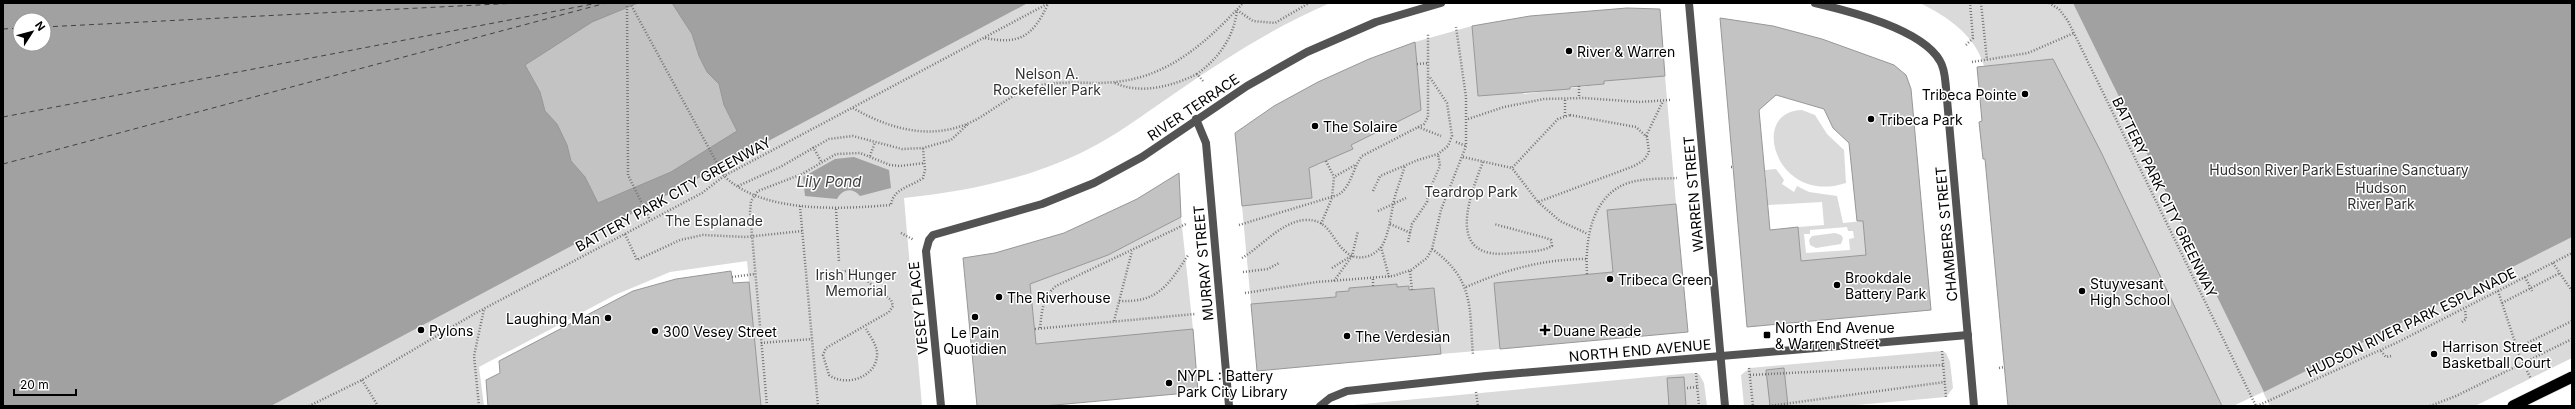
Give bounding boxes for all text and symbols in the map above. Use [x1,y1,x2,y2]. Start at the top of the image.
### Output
north arrow [12,12,52,52]
text: N [32,19,48,34]
place label: River & Warren [1577,43,1675,60]
marker: River & Warren [1564,46,1574,56]
park label: Nelson A. Rockefeller Park [993,65,1101,98]
street label: RIVER TERRACE [1144,70,1242,144]
place label: Tribeca Pointe [1922,86,2017,103]
marker: Tribeca Pointe [2020,89,2030,99]
street label: BATTERY PARK CITY GREENWAY [2109,94,2221,300]
place label: Tribeca Park [1879,111,1963,128]
marker: Tribeca Park [1866,114,1876,124]
place label: The Solaire [1323,118,1398,135]
marker: The Solaire [1310,121,1320,131]
street label: BATTERY PARK CITY GREENWAY [572,133,774,255]
street label: WARREN STREET [1679,135,1707,253]
park label: Hudson River Park Estuarine Sanctuary [2209,161,2469,178]
street label: CHAMBERS STREET [1932,166,1960,302]
water label: Lily Pond [796,172,862,191]
park label: Hudson River Park [2347,179,2415,212]
park label: Teardrop Park [1424,183,1518,200]
street label: MURRAY STREET [1189,204,1217,322]
park label: The Esplanade [665,212,763,229]
street label: VESEY PLACE [905,261,931,355]
street label: HUDSON RIVER PARK ESPLANADE [2303,264,2519,380]
park label: Irish Hunger Memorial [815,266,897,299]
place label: Brookdale Battery Park [1845,269,1926,302]
place label: Tribeca Green [1618,271,1712,288]
marker: Tribeca Green [1605,274,1615,284]
place label: Stuyvesant High School [2090,275,2170,308]
marker: Brookdale Battery Park [1832,280,1842,290]
marker: Stuyvesant High School [2077,286,2087,296]
place label: The Riverhouse [1007,289,1111,306]
marker: The Riverhouse [994,292,1004,302]
place label: Laughing Man [506,310,600,327]
marker: Le Pain Quotidien [970,312,980,322]
marker: Laughing Man [603,313,613,323]
place label: North End Avenue & Warren Street [1775,319,1895,352]
place label: Pylons [429,322,473,339]
place label: Duane Reade [1553,322,1641,339]
place label: 300 Vesey Street [663,323,777,340]
place label: Le Pain Quotidien [943,324,1007,357]
marker: Pylons [416,325,426,335]
marker: Duane Reade [1540,325,1550,335]
marker: 300 Vesey Street [650,326,660,336]
place label: The Verdesian [1355,328,1450,345]
marker: North End Avenue & Warren Street [1762,330,1772,340]
marker: The Verdesian [1342,331,1352,341]
street label: NORTH END AVENUE [1568,335,1712,365]
place label: Harrison Street Basketball Court [2442,338,2551,371]
marker: Harrison Street Basketball Court [2429,349,2439,359]
place label: NYPL : Battery Park City Library [1177,367,1288,400]
scale bar [14,371,76,397]
text: 20 m [20,377,49,392]
marker: NYPL : Battery Park City Library [1164,378,1174,388]

